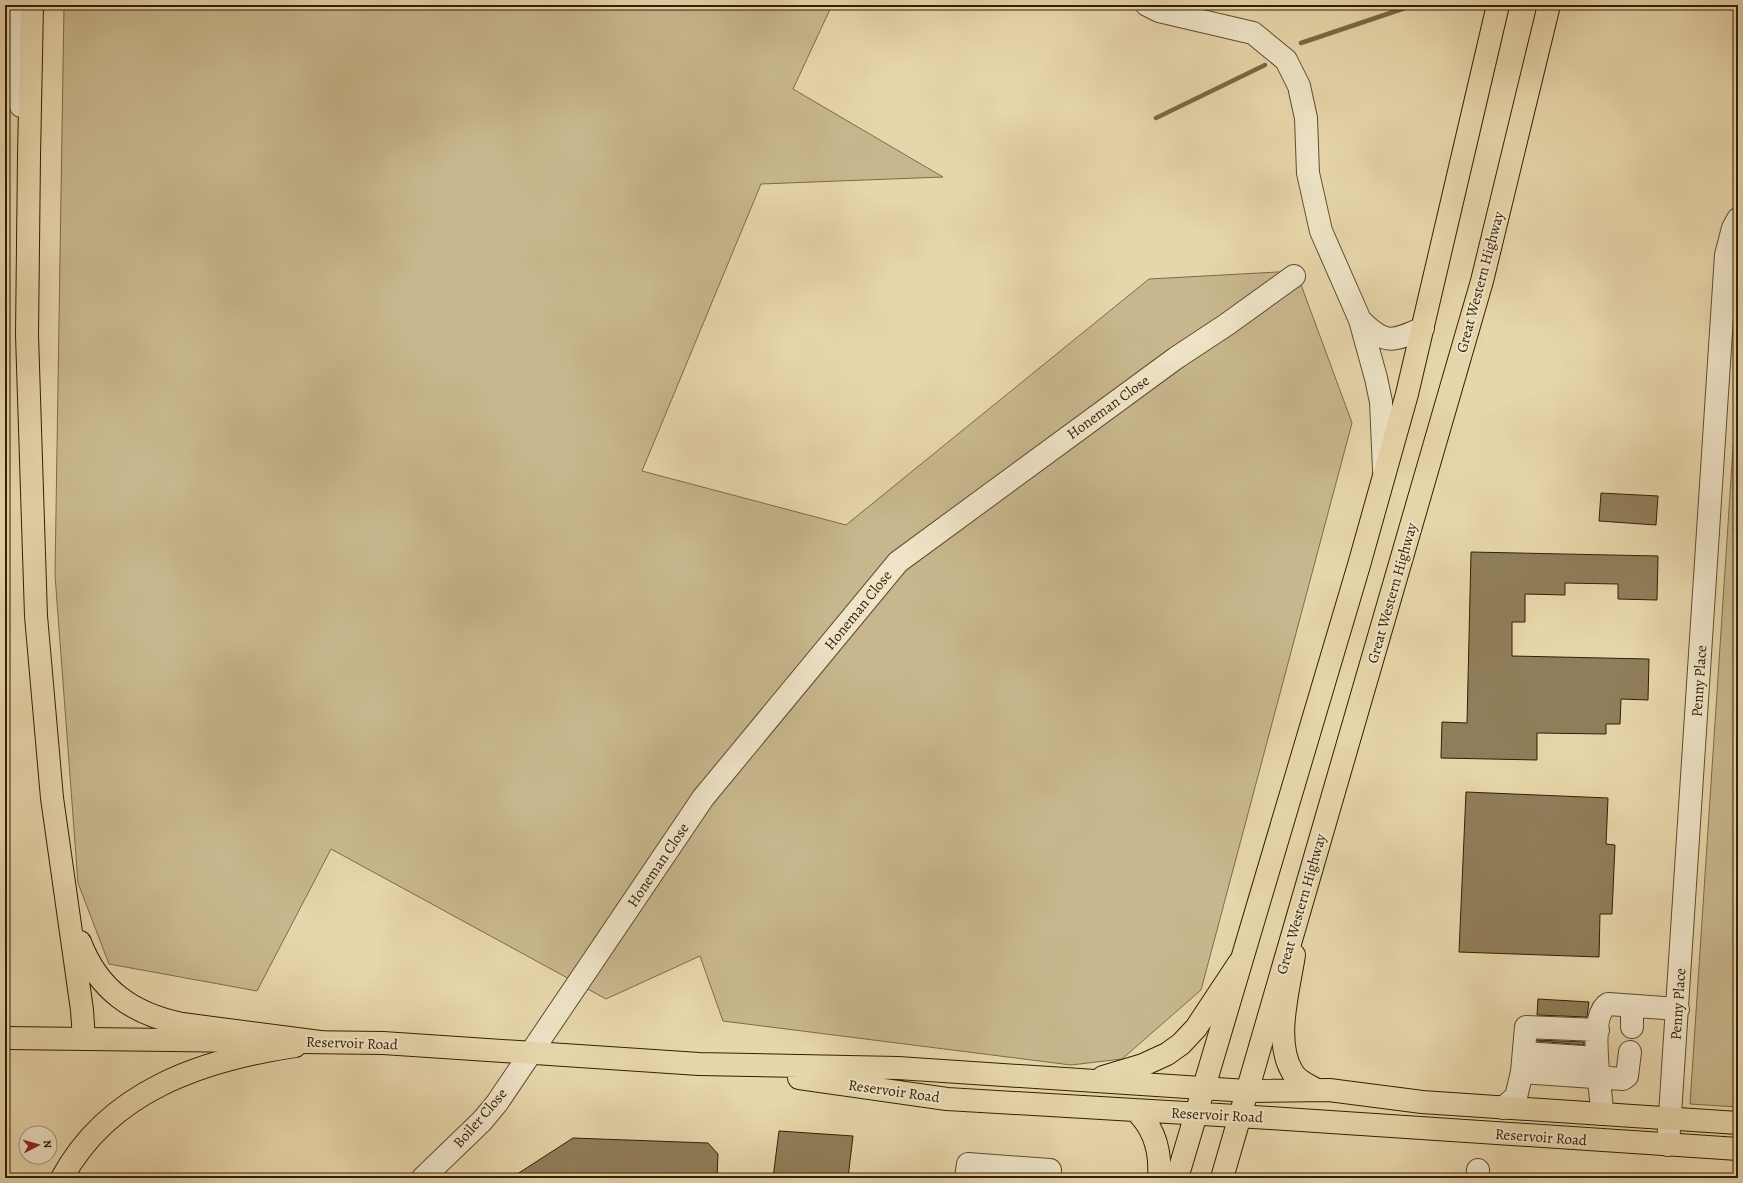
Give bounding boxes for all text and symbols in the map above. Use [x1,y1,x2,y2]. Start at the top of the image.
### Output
street label: Great Western Highway [1452,209,1509,355]
street label: Honeman Close [1063,370,1153,444]
street label: Great Western Highway [1362,520,1422,666]
street label: Honeman Close [820,566,897,654]
street label: Penny Place [1687,644,1712,718]
street label: Honeman Close [622,819,694,911]
street label: Great Western Highway [1271,831,1331,977]
street label: Penny Place [1666,967,1691,1041]
street label: Reservoir Road [306,1031,399,1055]
street label: Reservoir Road [847,1075,942,1107]
street label: Boiler Close [449,1084,512,1152]
street label: Reservoir Road [1170,1103,1265,1127]
street label: Reservoir Road [1494,1124,1589,1150]
north arrow [18,1125,58,1165]
text: N [40,1139,55,1149]

